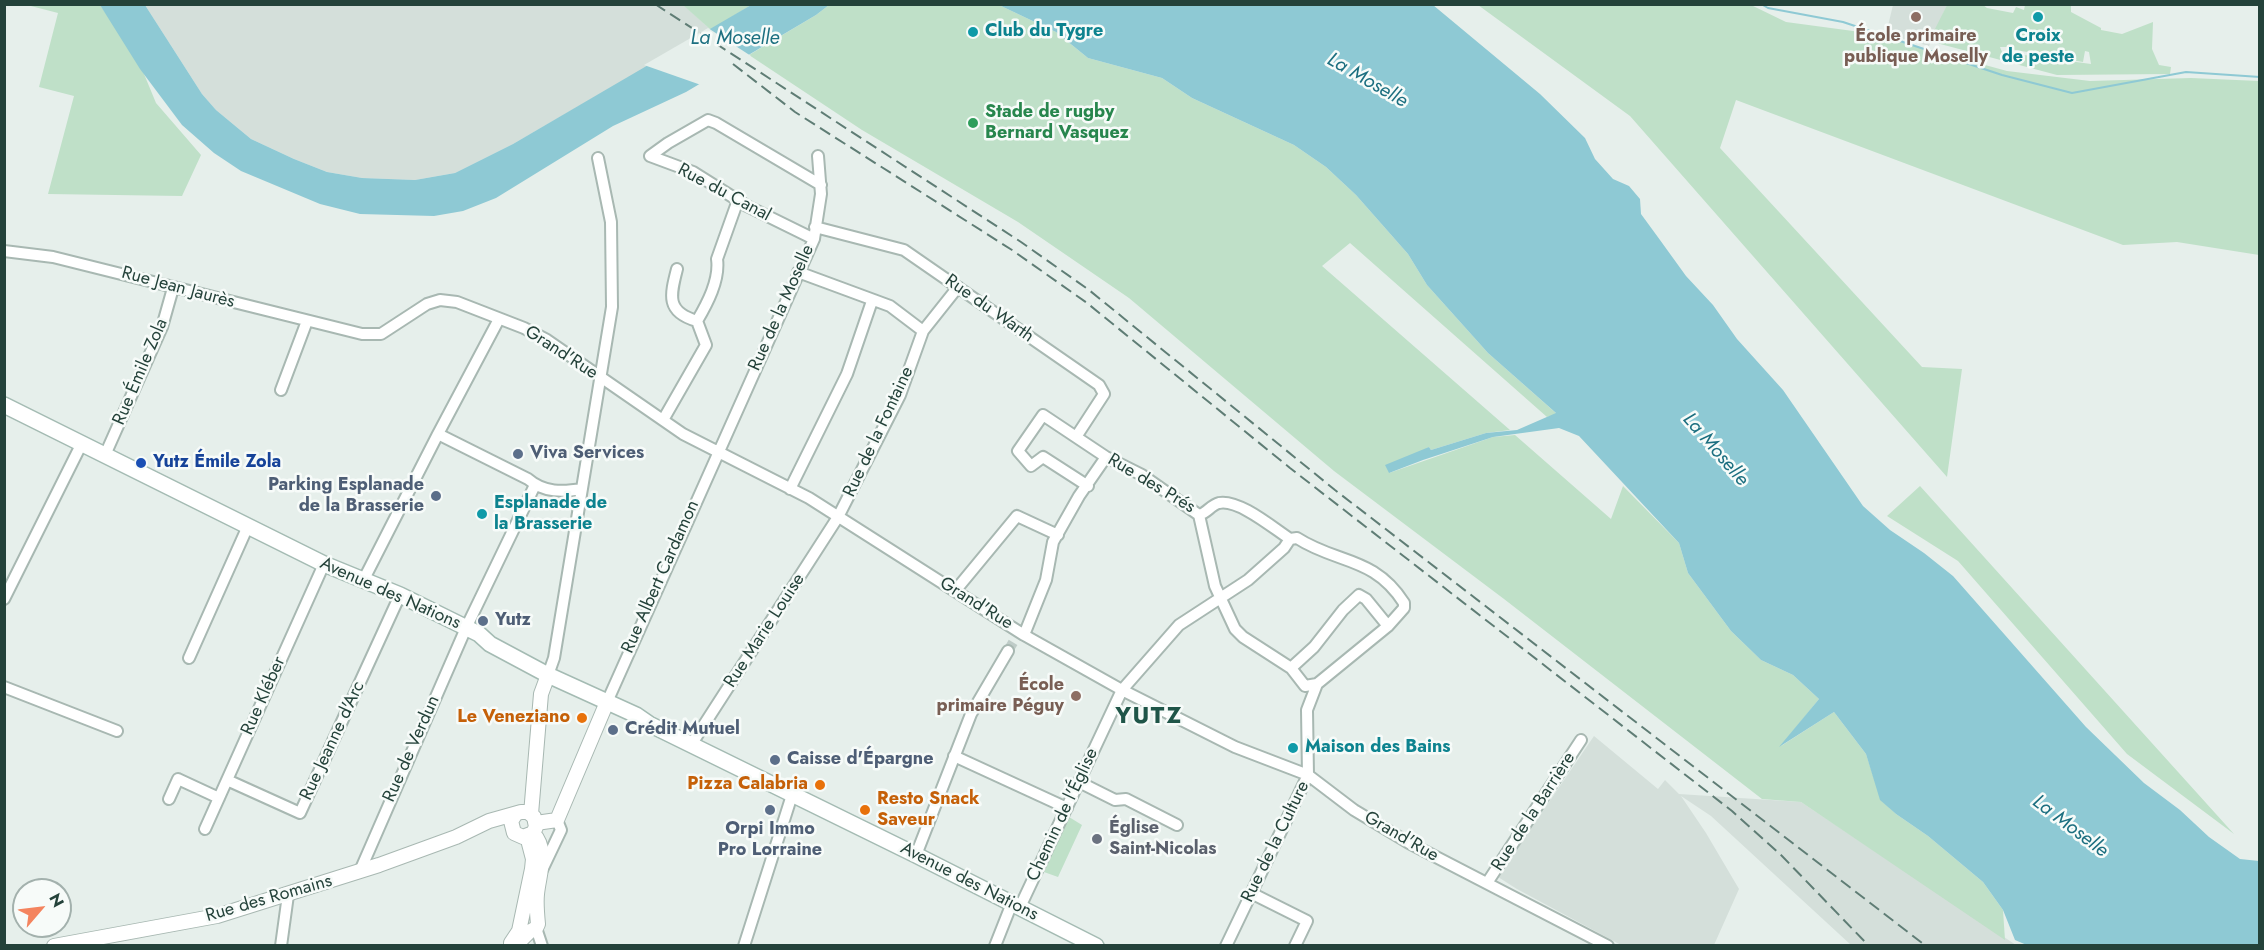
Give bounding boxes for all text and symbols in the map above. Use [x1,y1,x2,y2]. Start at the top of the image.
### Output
marker: École primaire publique Moselly [1909,10,1923,24]
marker: Croix de peste [2031,10,2045,24]
place label: Club du Tygre [985,21,1103,43]
marker: Club du Tygre [966,25,980,39]
place label: École primaire publique Moselly [1844,26,1988,68]
place label: Croix de peste [2002,26,2074,68]
water label: La Moselle [691,27,779,51]
water label: La Moselle [1323,48,1411,114]
place label: Stade de rugby Bernard Vasquez [985,102,1129,144]
marker: Stade de rugby Bernard Vasquez [966,116,980,130]
street label: Rue du Canal [674,159,774,227]
street label: Rue de la Moselle [745,242,819,374]
street label: Rue Jean Jaurès [119,263,237,313]
street label: Rue du Warth [940,270,1038,348]
street label: Rue Émile Zola [109,316,173,428]
street label: Grand'Rue [521,321,601,385]
street label: Rue de la Fontaine [839,363,919,501]
water label: La Moselle [1677,409,1753,491]
place label: Viva Services [530,443,644,465]
marker: Viva Services [511,447,525,461]
street label: Rue des Prés [1103,449,1199,519]
place label: Yutz Émile Zola [153,452,281,474]
marker: Yutz Émile Zola [134,456,148,470]
place label: Parking Esplanade de la Brasserie [268,475,424,518]
marker: Parking Esplanade de la Brasserie [429,489,443,503]
place label: Esplanade de la Brasserie [494,493,607,536]
street label: Rue Albert Cardamon [618,497,704,657]
marker: Esplanade de la Brasserie [475,507,489,521]
street label: Avenue des Nations [316,553,464,635]
street label: Rue Marie Louise [720,570,810,692]
street label: Grand'Rue [935,573,1017,635]
place label: Yutz [495,610,531,632]
marker: Yutz [476,614,490,628]
street label: Rue Kléber [237,653,291,739]
place label: École primaire Péguy [937,675,1064,718]
street label: Rue Jeanne d'Arc [296,678,370,804]
marker: École primaire Péguy [1069,689,1083,703]
street label: Rue de Verdun [379,692,445,806]
district label: YUTZ [1115,703,1183,731]
place label: Le Veneziano [457,707,570,729]
marker: Le Veneziano [575,711,589,725]
place label: Crédit Mutuel [625,719,740,741]
marker: Crédit Mutuel [606,723,620,737]
place label: Maison des Bains [1305,737,1450,759]
marker: Maison des Bains [1286,741,1300,755]
street label: Chemin de l'Église [1023,745,1103,885]
street label: Rue de la Barrière [1487,748,1581,876]
place label: Caisse d'Épargne [787,749,933,771]
marker: Caisse d'Épargne [768,753,782,767]
place label: Pizza Calabria [687,774,808,796]
marker: Pizza Calabria [813,778,827,792]
street label: Rue de la Culture [1237,778,1315,906]
place label: Resto Snack Saveur [877,789,979,832]
water label: La Moselle [2027,791,2113,863]
marker: Orpi Immo Pro Lorraine [763,803,777,817]
marker: Resto Snack Saveur [858,803,872,817]
street label: Grand'Rue [1360,807,1442,867]
place label: Église Saint-Nicolas [1109,818,1217,860]
place label: Orpi Immo Pro Lorraine [718,819,822,862]
marker: Église Saint-Nicolas [1090,832,1104,846]
street label: Avenue des Nations [896,838,1042,926]
street label: Rue des Romains [203,871,335,927]
north arrow [12,878,72,938]
text: N [43,889,70,911]

